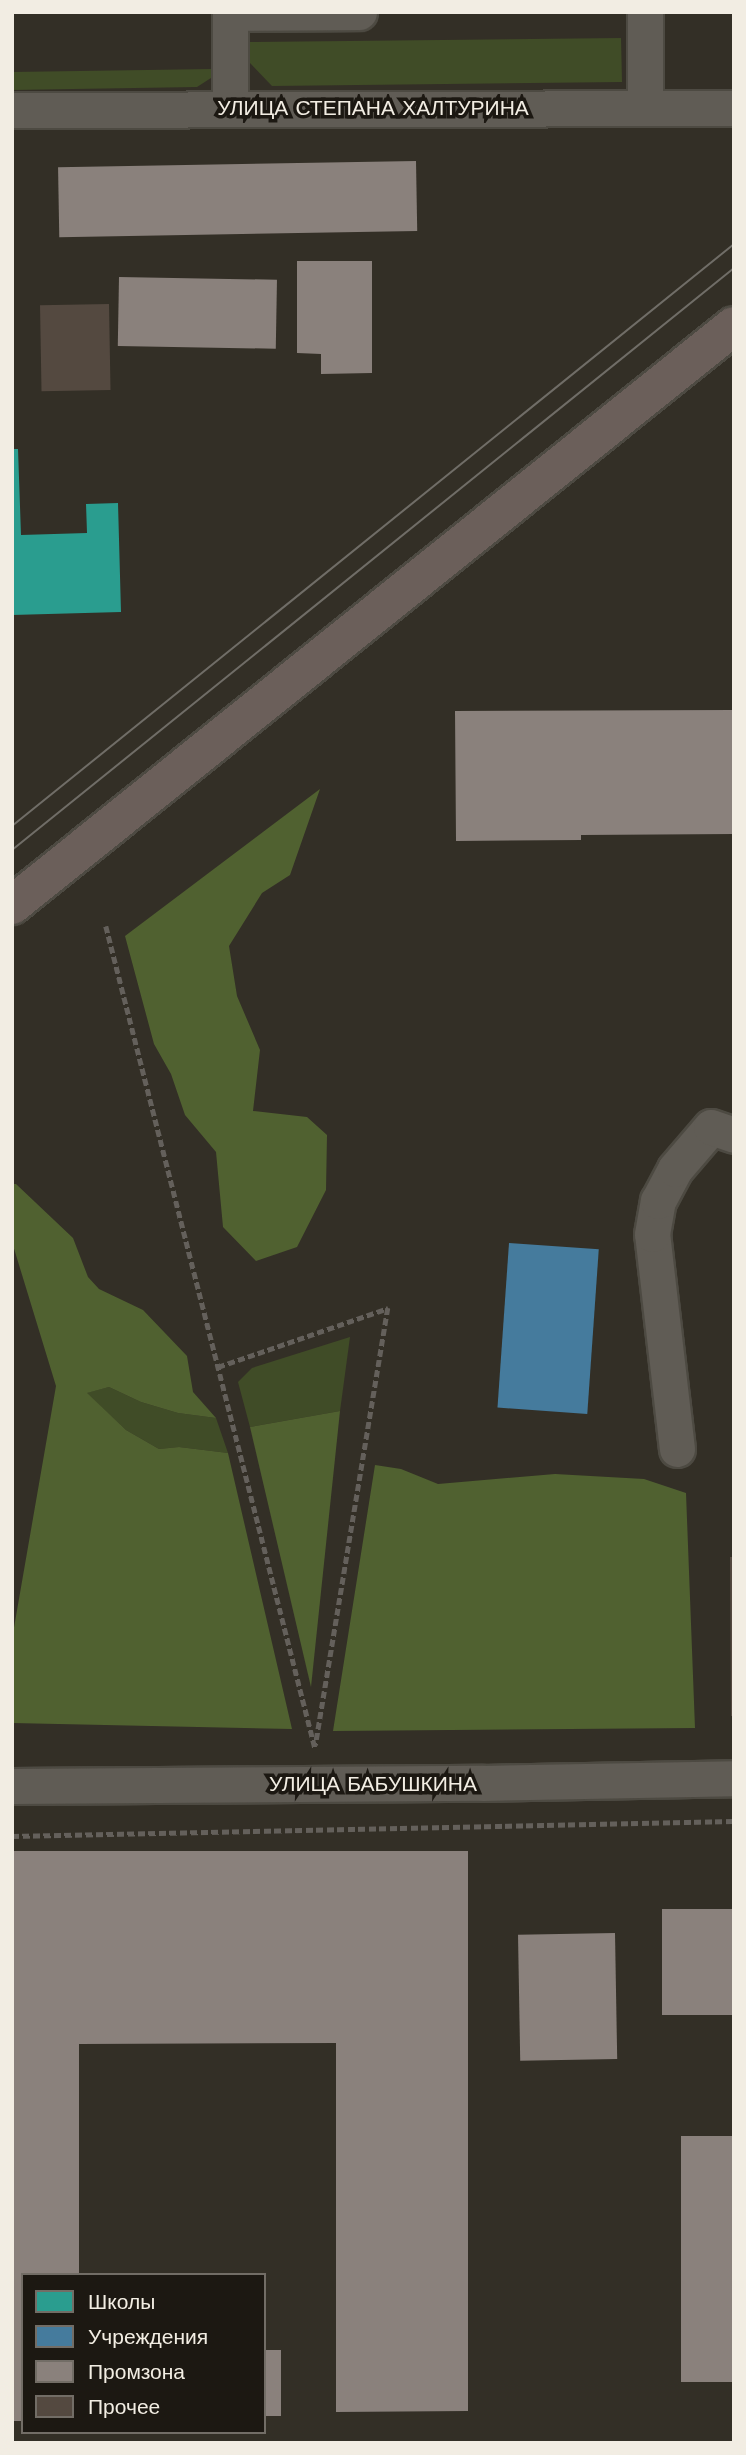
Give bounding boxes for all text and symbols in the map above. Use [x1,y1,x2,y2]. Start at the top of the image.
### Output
street label: УЛИЦА СТЕПАНА ХАЛТУРИНА [217,95,529,121]
street label: УЛИЦА БАБУШКИНА [269,1771,477,1797]
legend [21,2273,266,2434]
text: Школы [88,2289,155,2314]
text: Учреждения [88,2324,208,2349]
text: Промзона [88,2359,185,2384]
text: Прочее [88,2394,160,2419]

